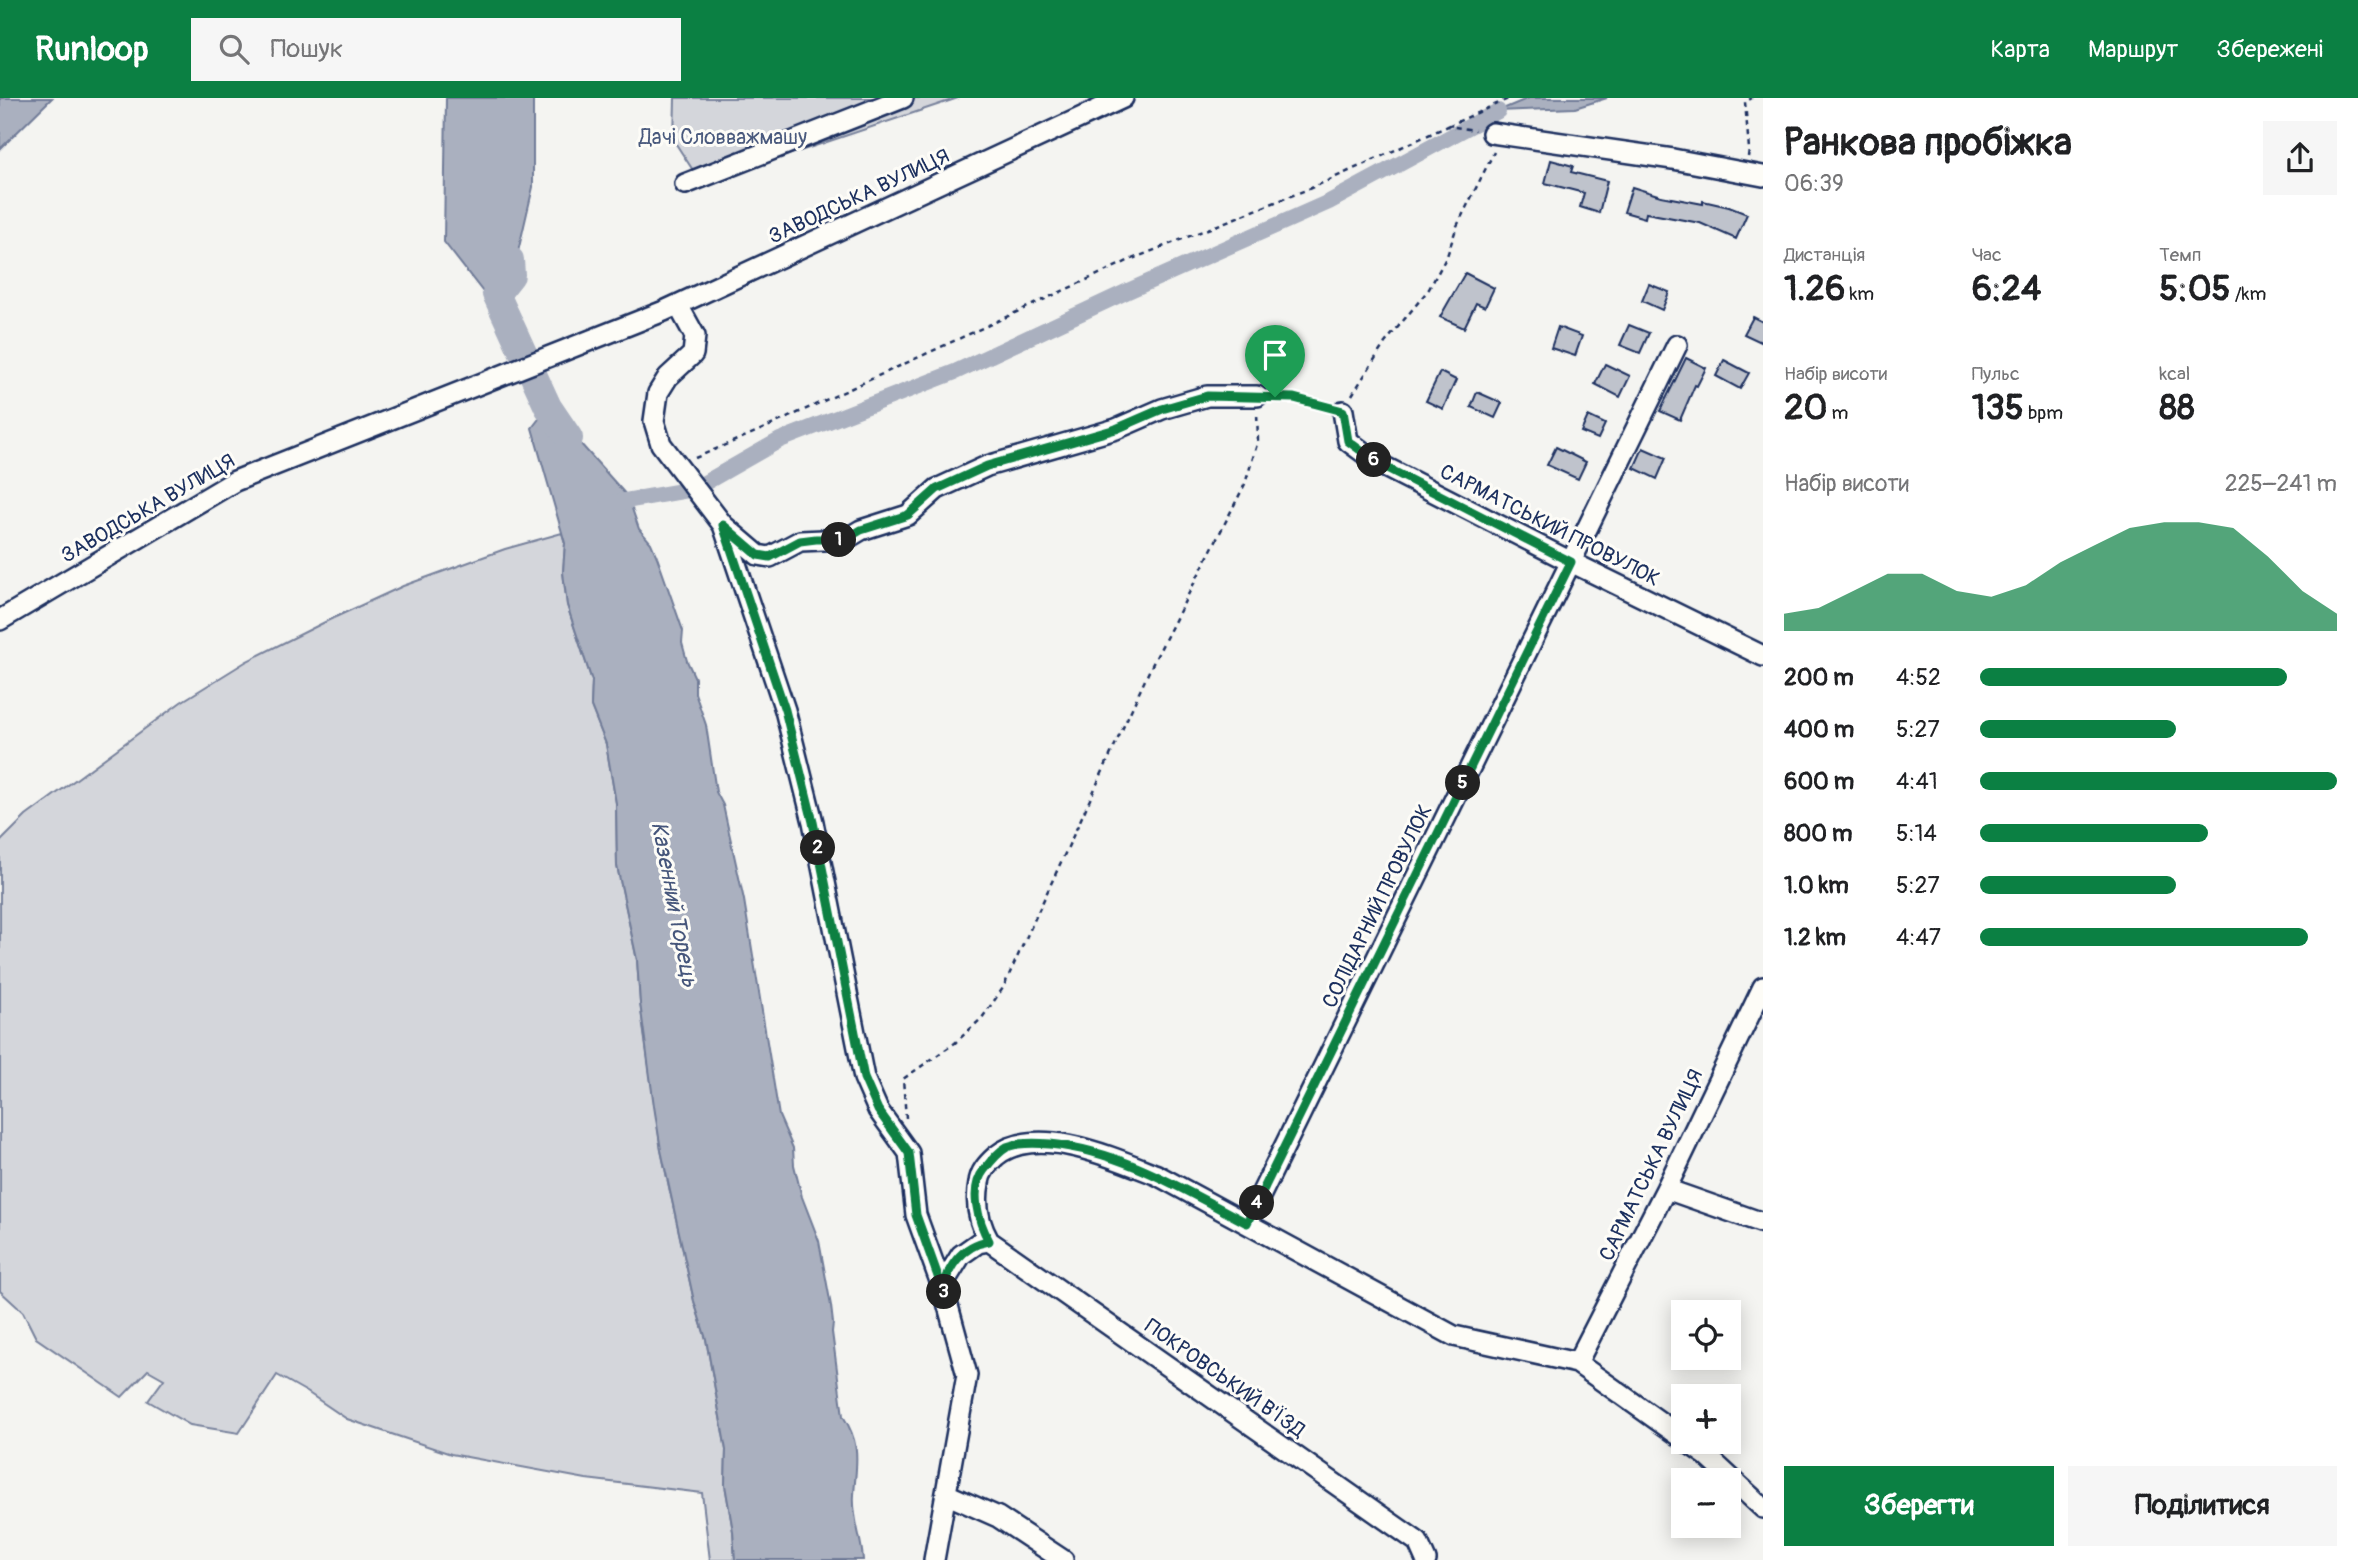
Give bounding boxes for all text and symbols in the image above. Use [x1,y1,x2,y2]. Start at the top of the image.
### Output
search box [191,18,681,81]
text: Runloop [35,29,149,70]
icon: search [215,30,253,68]
text: Пошук [271,33,343,65]
text: Карта [1991,35,2050,64]
text: Маршрут [2088,35,2178,64]
text: Збережені [2216,35,2323,64]
text: Ранкова пробіжка [1784,119,2072,167]
button: share [2263,121,2337,195]
park label: Дачі Словважмашу [638,124,807,151]
street label: ЗАВОДСЬКА ВУЛИЦЯ [764,143,954,250]
text: 06:39 [1784,169,1844,198]
text: Дистанція [1784,243,1865,267]
text: Час [1972,243,2002,267]
text: Темп [2159,243,2201,267]
text: 1.26 [1784,267,1845,311]
text: 6:24 [1972,267,2041,311]
text: 5:05 [2159,267,2231,311]
text: km [1845,282,1874,306]
text: /km [2231,282,2266,306]
pin [1245,325,1305,397]
icon: arrive [1256,336,1294,374]
text: Набір висоти [1784,362,1887,386]
text: Пульс [1972,362,2020,386]
text: kcal [2159,362,2190,386]
text: 20 [1784,386,1827,430]
text: 135 [1972,386,2024,430]
text: 88 [2159,386,2195,430]
text: m [1827,401,1848,425]
text: bpm [2024,401,2063,425]
pin: 6 [1356,442,1392,478]
text: 6 [1368,447,1379,471]
street label: ЗАВОДСЬКА ВУЛИЦЯ [56,448,240,569]
street label: САРМАТСЬКИЙ ПРОВУЛОК [1435,458,1664,593]
text: Набір висоти [1784,469,1909,498]
text: 225–241 m [2225,469,2337,498]
pin: 1 [822,522,856,558]
text: 1 [835,527,842,551]
text: 200 m [1784,663,1854,692]
text: 4:52 [1896,663,1941,692]
text: 400 m [1784,715,1854,744]
text: 5:27 [1896,715,1940,744]
pin: 5 [1446,766,1480,800]
text: 600 m [1784,767,1854,796]
text: 4:41 [1896,767,1938,796]
text: 5 [1457,770,1468,794]
street label: СОЛІДАРНИЙ ПРОВУЛОК [1316,800,1439,1013]
water label: Казенний Торець [644,819,705,990]
text: 800 m [1784,819,1852,848]
text: 5:14 [1896,819,1937,848]
pin: 2 [800,830,836,866]
text: 2 [812,835,823,859]
text: 1.0 km [1784,871,1849,900]
text: 5:27 [1896,871,1940,900]
text: 1.2 km [1784,923,1846,952]
text: 4:47 [1896,923,1941,952]
street label: САРМАТСЬКА ВУЛИЦЯ [1593,1065,1710,1266]
pin: 4 [1240,1186,1274,1220]
text: 4 [1251,1190,1262,1214]
pin: 3 [926,1274,962,1310]
text: 3 [938,1279,949,1303]
map controls [1671,1300,1741,1538]
button: locate [1671,1300,1741,1370]
street label: ПОКРОВСЬКИЙ В'ЇЗД [1139,1313,1310,1444]
button: + [1671,1384,1741,1454]
button: Зберегти [1784,1466,2054,1546]
button: Поділитися [2068,1466,2337,1546]
button: − [1671,1468,1741,1538]

